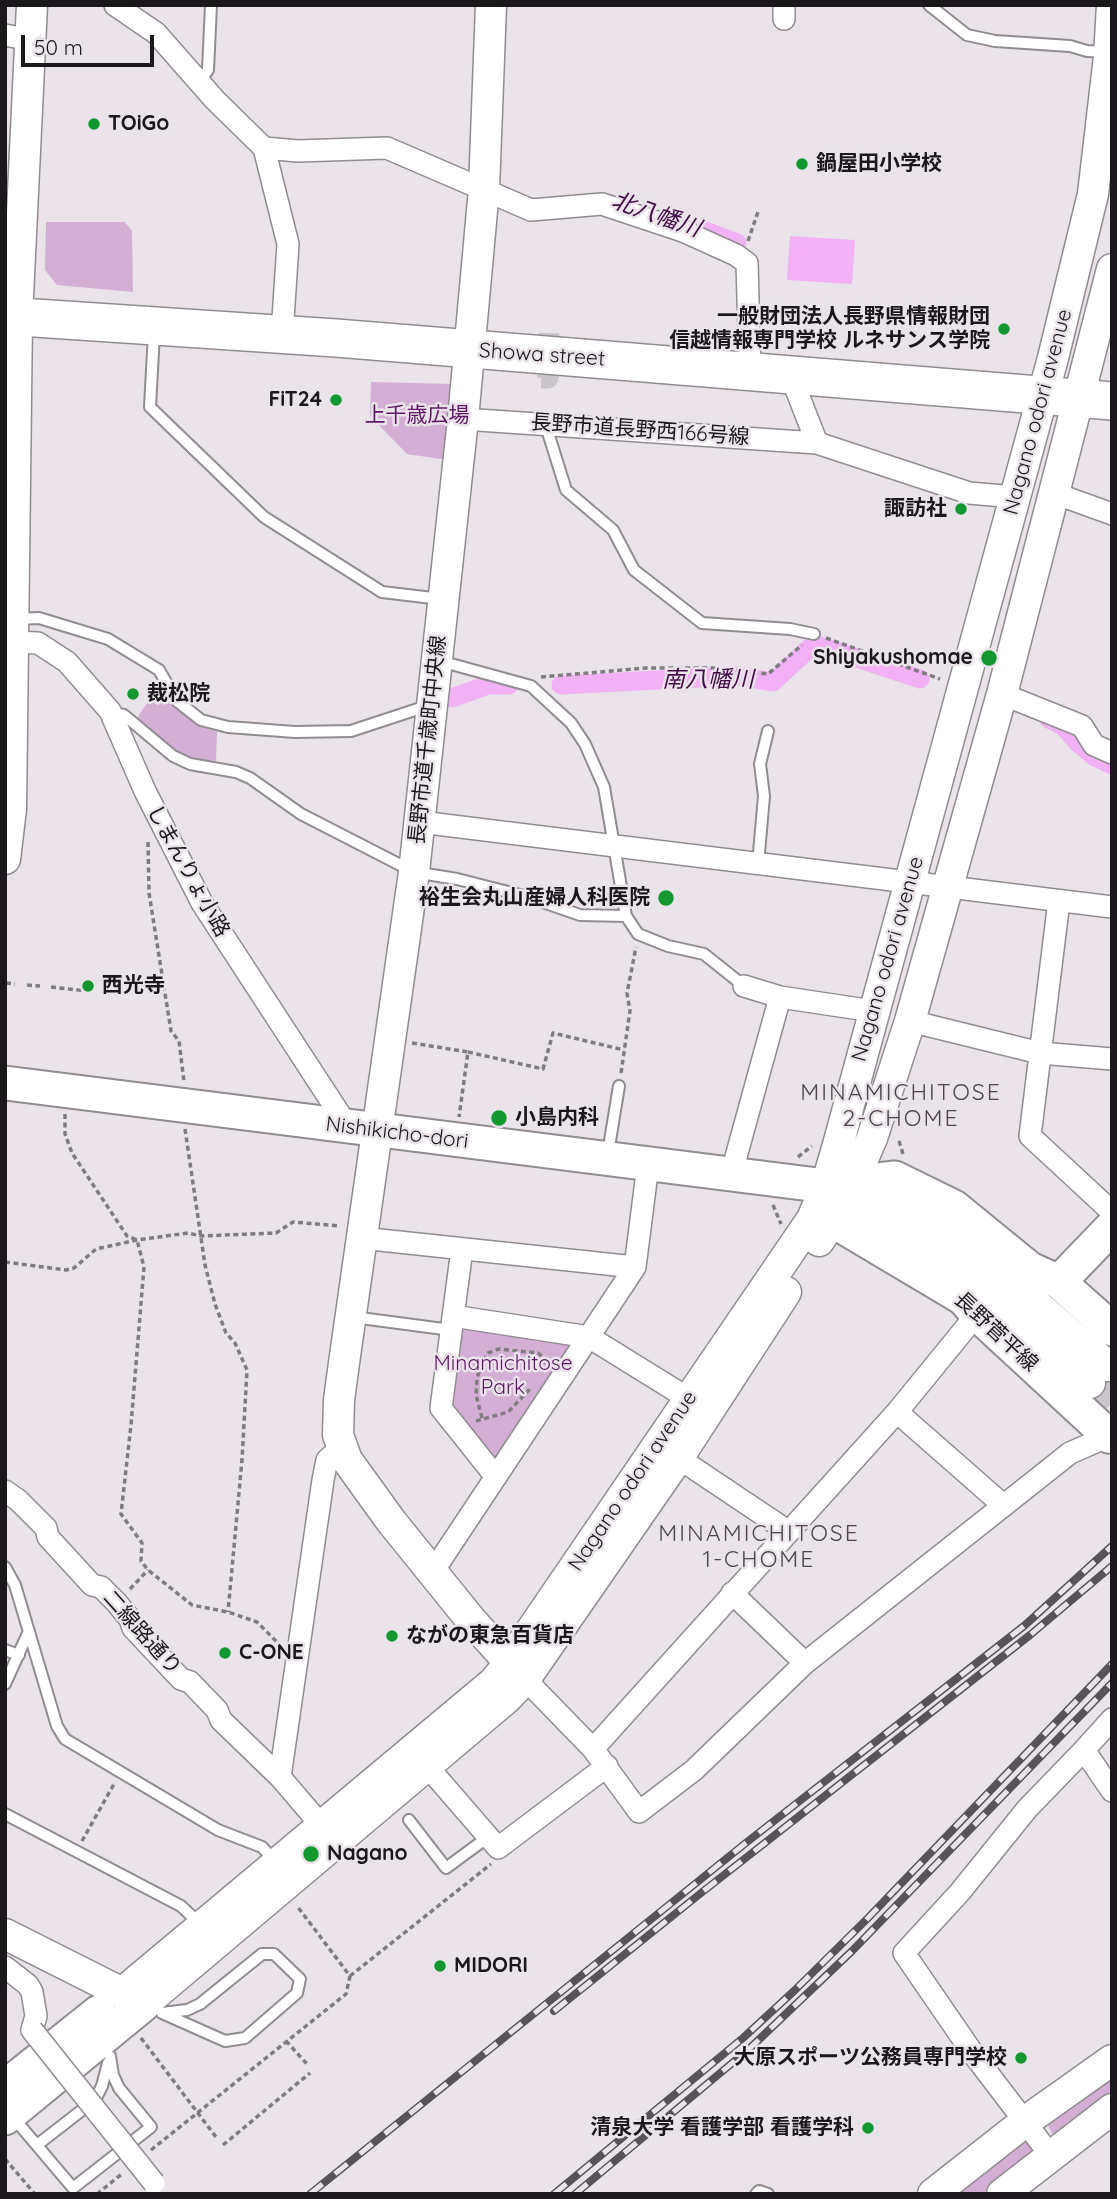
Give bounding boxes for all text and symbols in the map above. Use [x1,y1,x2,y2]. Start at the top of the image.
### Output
scale bar [24,21,158,65]
text: 50 m [34,34,83,60]
place label: TOiGo [108,111,169,137]
marker: TOiGo [86,116,102,132]
place label: 鍋屋田小学校 [816,151,942,177]
marker: 鍋屋田小学校 [794,156,810,172]
water label: 北八幡川 [608,187,704,243]
place label: 一般財団法人長野県情報財団 信越情報専門学校 ルネサンス学院 [669,304,990,354]
street label: Nagano odori avenue [998,306,1078,518]
marker: 一般財団法人長野県情報財団 信越情報専門学校 ルネサンス学院 [996,321,1012,337]
street label: Showa street [478,338,606,372]
place label: FiT24 [268,387,322,413]
marker: FiT24 [328,392,344,408]
park label: 上千歳広場 [365,403,469,429]
street label: 長野市道長野西166号線 [530,410,750,450]
place label: 諏訪社 [884,496,947,522]
marker: 諏訪社 [953,501,969,517]
street label: 長野市道千歳町中央線 [404,634,452,846]
place label: Shiyakushomae [813,645,973,671]
marker: Shiyakushomae [979,648,999,668]
water label: 南八幡川 [662,666,754,694]
place label: 裁松院 [147,681,210,707]
marker: 裁松院 [125,686,141,702]
street label: しまんりょ小路 [141,801,235,941]
street label: Nagano odori avenue [847,854,929,1064]
place label: 裕生会丸山産婦人科医院 [419,885,650,911]
marker: 裕生会丸山産婦人科医院 [656,888,676,908]
place label: 西光寺 [102,973,165,999]
marker: 西光寺 [80,978,96,994]
district label: MINAMICHITOSE 2-CHOME [802,1079,1000,1133]
place label: 小島内科 [515,1105,599,1131]
marker: 小島内科 [489,1108,509,1128]
street label: Nishikicho-dori [324,1112,470,1154]
street label: 長野菅平線 [949,1287,1043,1377]
park label: Minamichitose Park [433,1351,573,1401]
street label: Nagano odori avenue [563,1386,703,1576]
district label: MINAMICHITOSE 1-CHOME [660,1520,858,1574]
street label: 二線路通り [98,1586,186,1680]
place label: ながの東急百貨店 [406,1623,574,1649]
marker: ながの東急百貨店 [384,1628,400,1644]
place label: C-ONE [239,1640,304,1666]
marker: C-ONE [217,1645,233,1661]
place label: Nagano [327,1841,408,1867]
marker: Nagano [301,1844,321,1864]
place label: MIDORI [454,1953,528,1979]
marker: MIDORI [432,1958,448,1974]
place label: 大原スポーツ公務員専門学校 [734,2045,1007,2071]
marker: 大原スポーツ公務員専門学校 [1013,2050,1029,2066]
place label: 清泉大学 看護学部 看護学科 [590,2115,854,2141]
marker: 清泉大学 看護学部 看護学科 [860,2120,876,2136]

